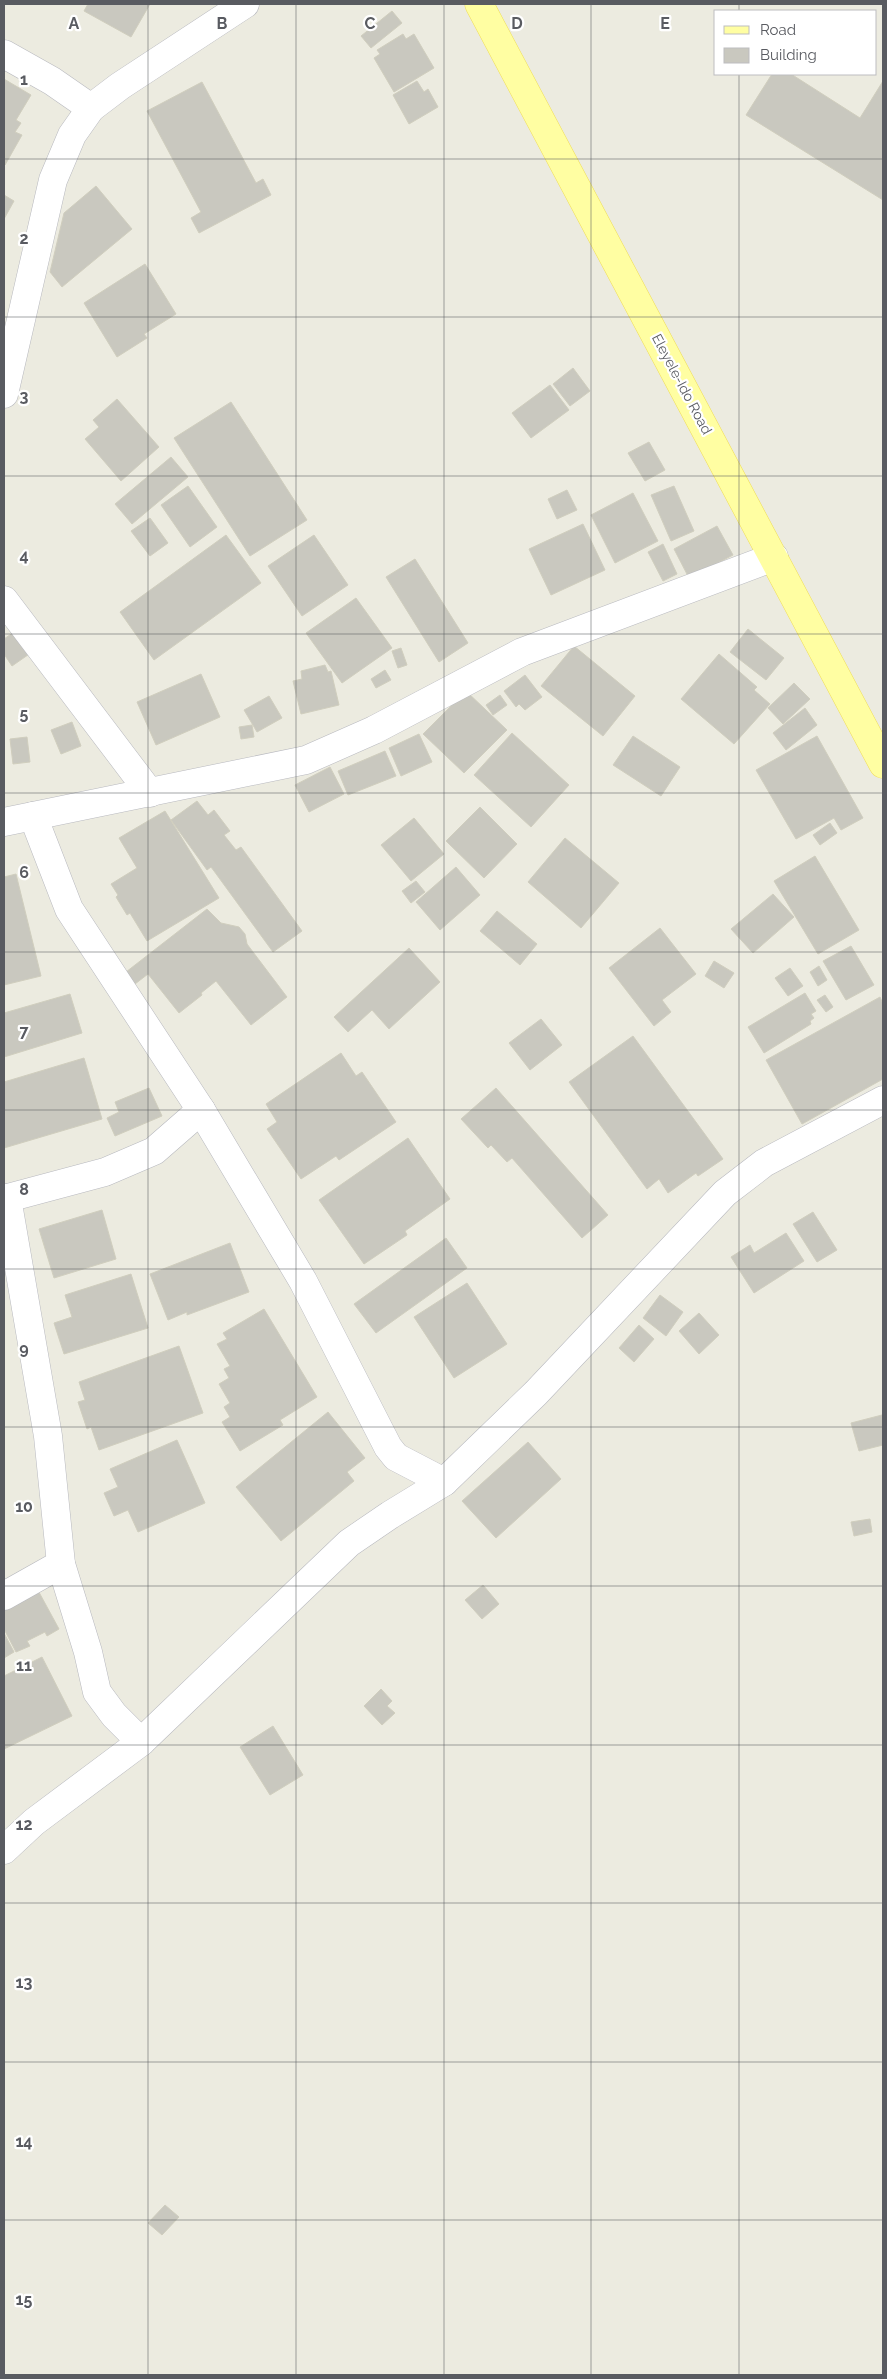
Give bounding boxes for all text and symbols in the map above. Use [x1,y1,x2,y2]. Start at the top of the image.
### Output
legend [714,10,877,75]
text: A [69,14,80,33]
text: B [217,14,228,33]
text: C [365,14,376,33]
text: D [511,14,523,33]
text: E [660,14,670,33]
text: Road [760,21,796,39]
text: Building [760,46,817,64]
text: 1 [20,70,28,89]
text: 2 [19,229,29,248]
street label: Eleyele-Ido Road [649,331,715,437]
text: 3 [20,387,29,406]
text: 4 [19,546,29,565]
text: 5 [20,704,29,723]
text: 6 [19,863,29,882]
text: 7 [20,1022,29,1041]
text: 8 [19,1180,29,1199]
text: 9 [19,1339,29,1358]
text: 10 [15,1497,33,1516]
text: 11 [16,1656,32,1675]
text: 12 [16,1815,32,1834]
text: 13 [16,1973,32,1992]
text: 14 [15,2132,33,2151]
text: 15 [16,2290,33,2309]

